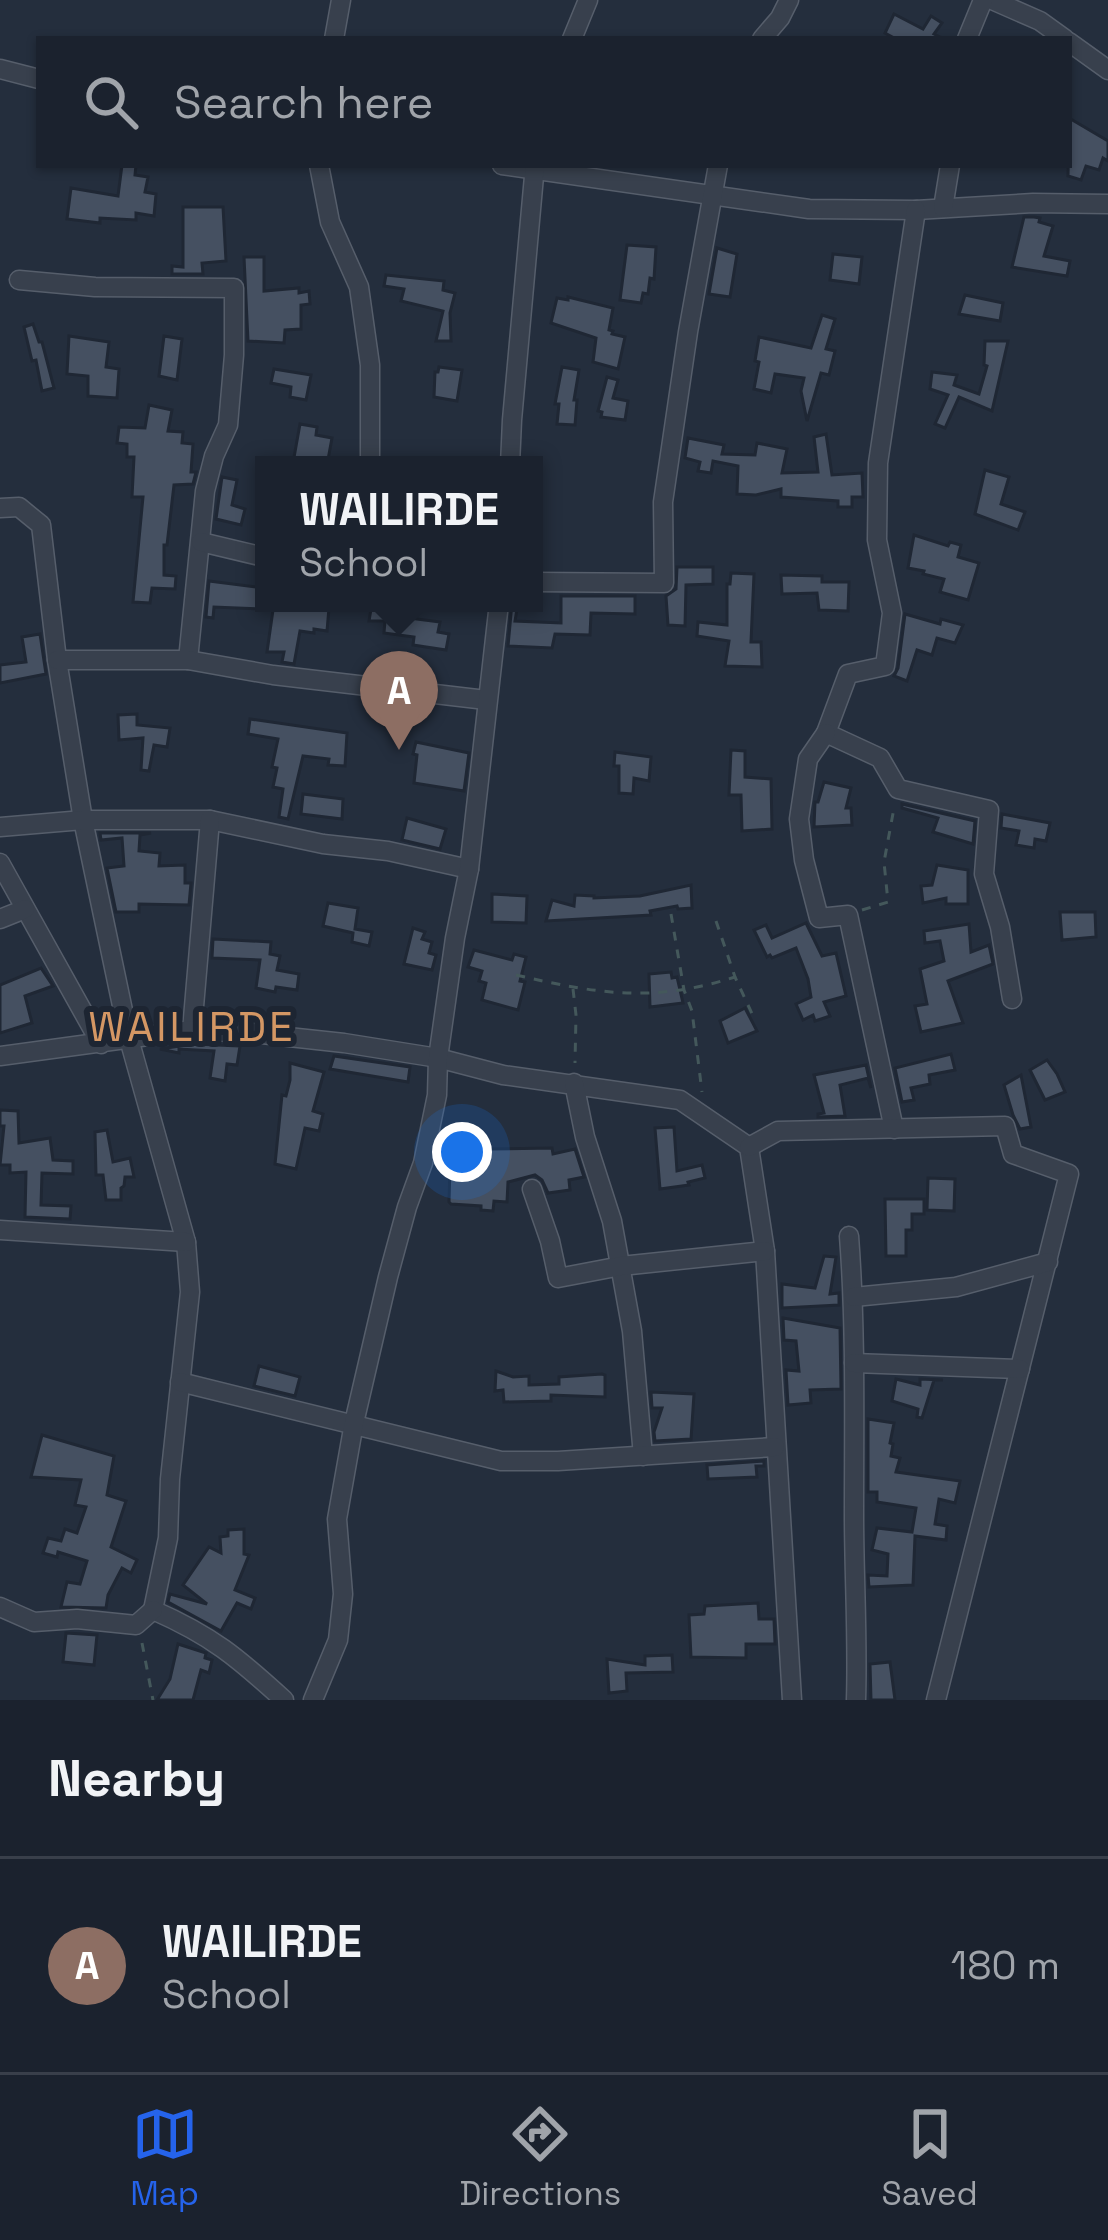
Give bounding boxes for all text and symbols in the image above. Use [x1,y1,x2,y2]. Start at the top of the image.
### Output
search box [36,36,1072,168]
icon: search [78,69,144,135]
text: Search here [174,74,433,131]
popup [255,456,543,612]
text: WAILIRDE [299,481,499,538]
text: School [299,538,428,587]
pin: A [360,651,438,750]
district label: WAILIRDE [88,1000,296,1053]
your location [432,1122,492,1182]
text: Nearby [48,1746,225,1811]
text: WAILIRDE [162,1913,362,1970]
text: A [75,1941,99,1990]
text: 180 m [951,1941,1060,1990]
text: School [162,1970,291,2019]
tab: Map [130,2101,199,2215]
tab: Directions [459,2101,621,2215]
tab: Saved [882,2101,978,2215]

